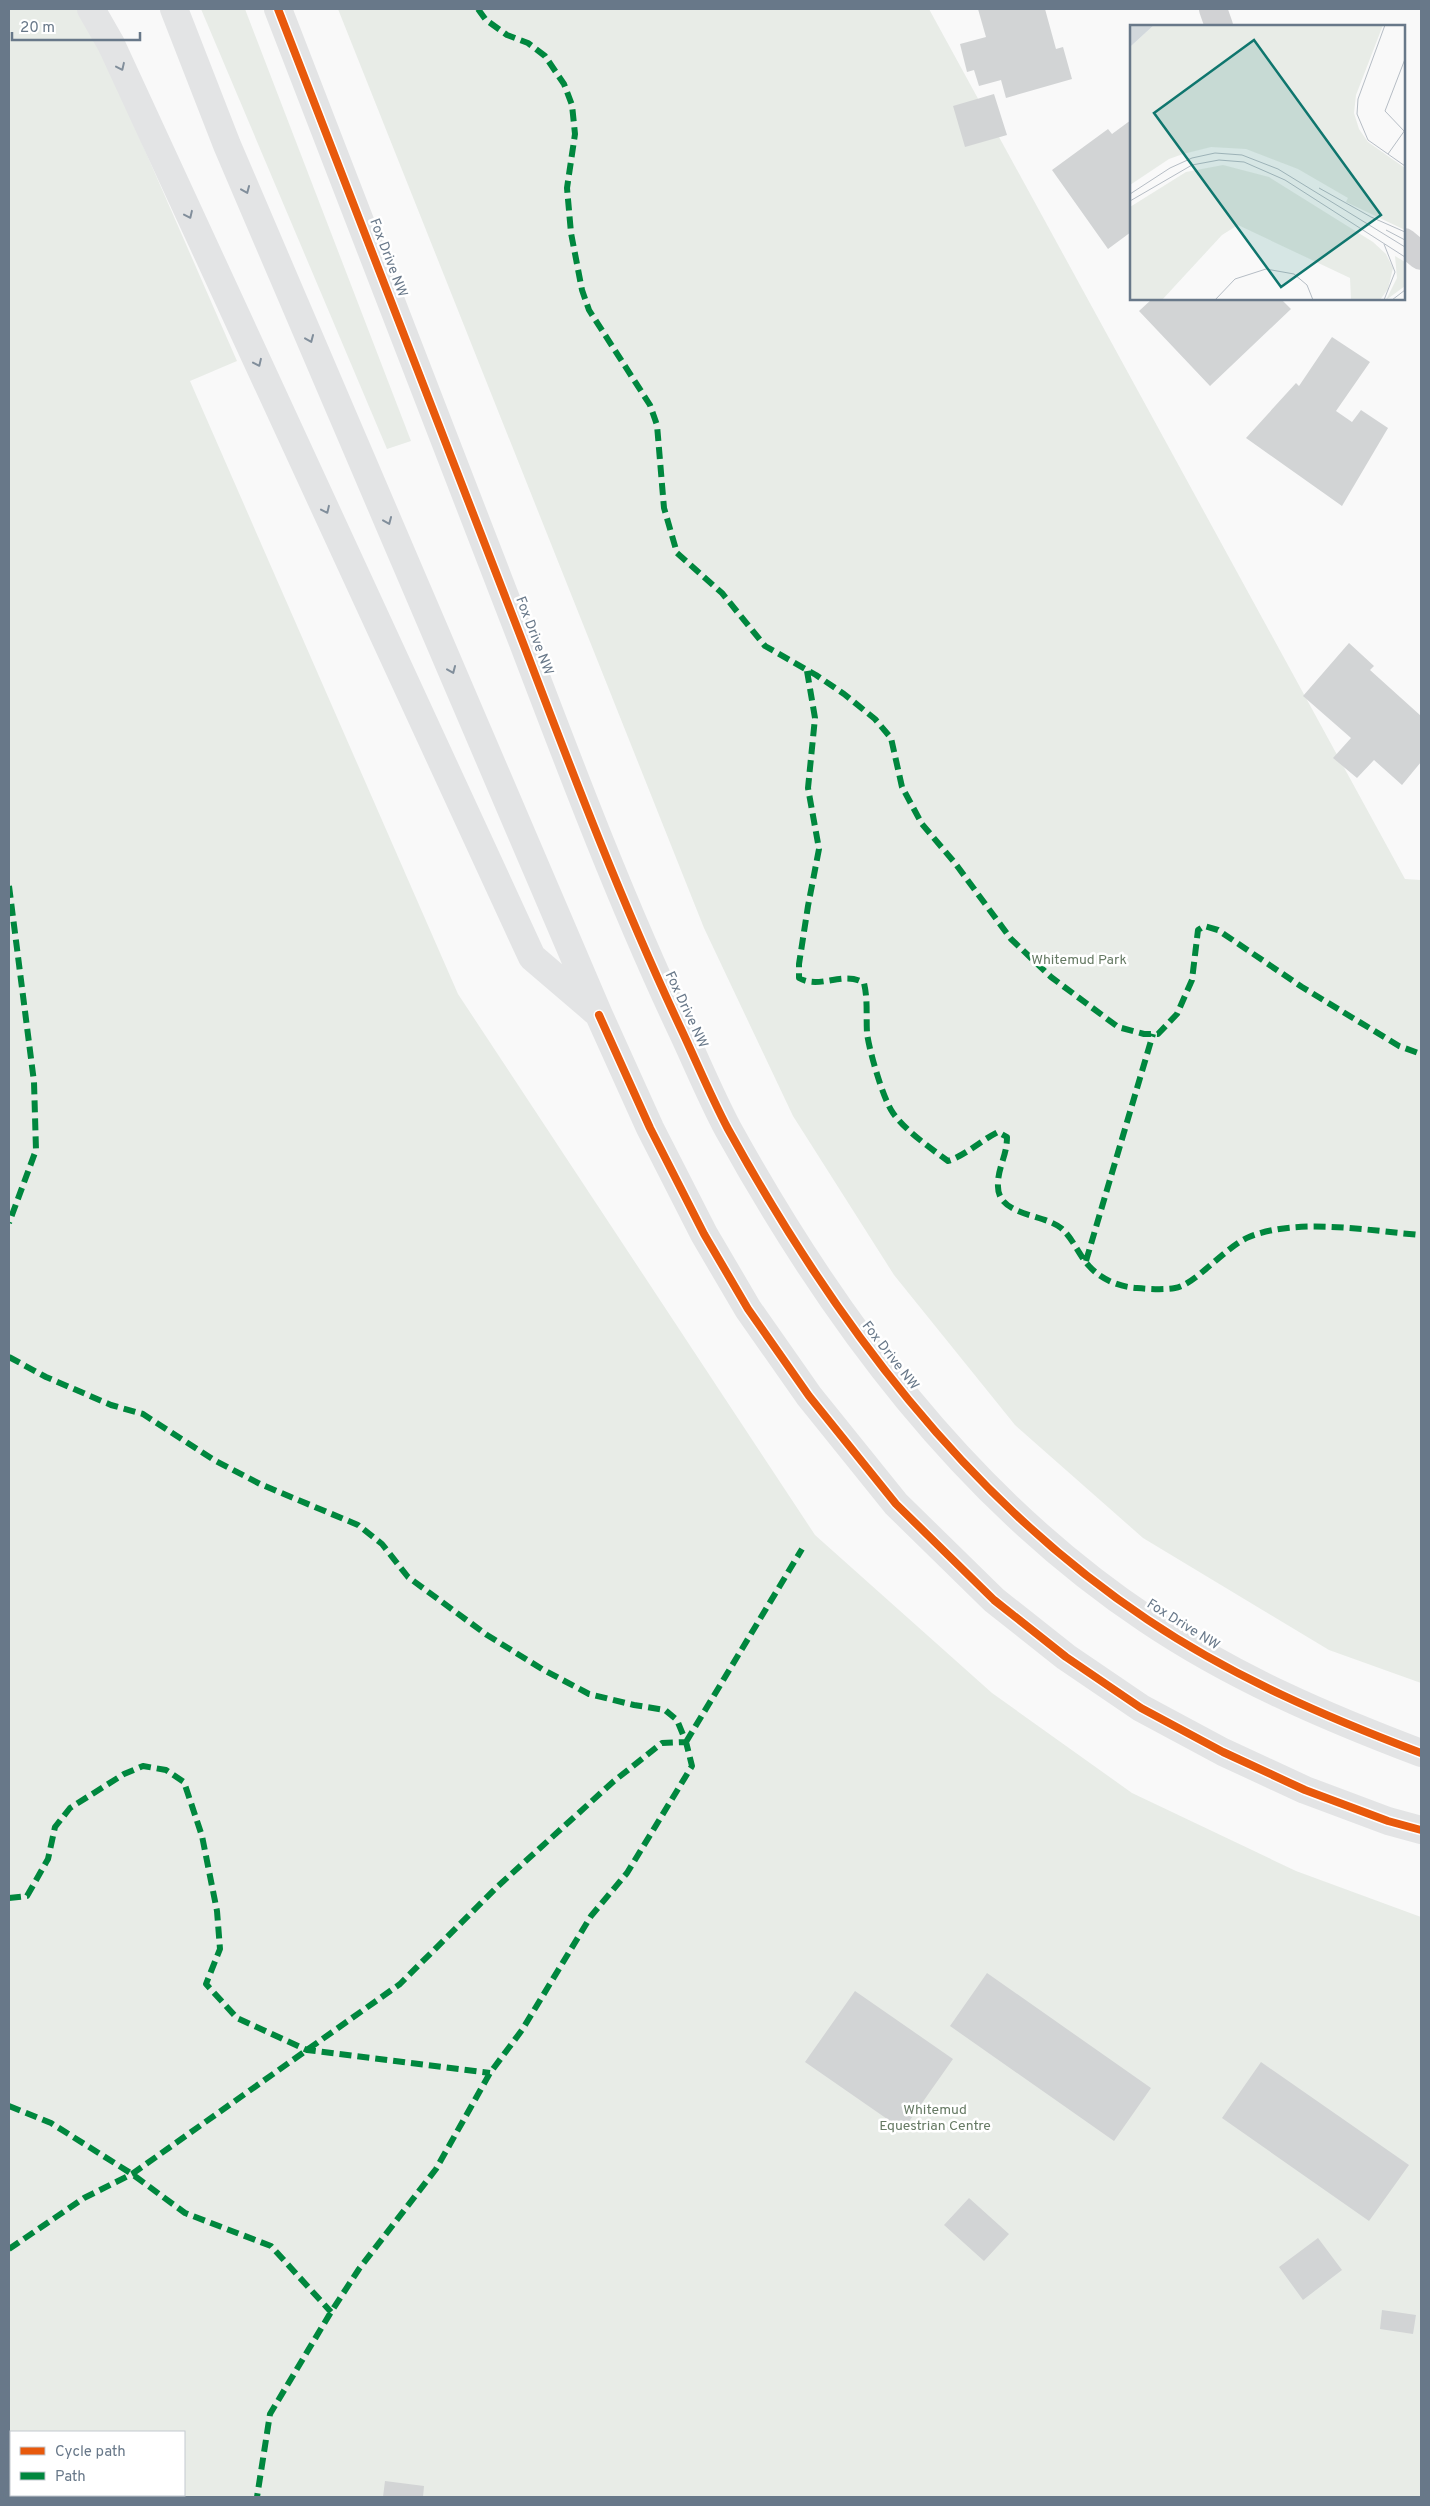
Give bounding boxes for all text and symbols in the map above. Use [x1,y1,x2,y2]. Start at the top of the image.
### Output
scale bar [12,10,140,42]
text: 20 m [20,19,55,38]
inset map [1130,25,1405,300]
one-way arrow [115,62,126,71]
one-way arrow [240,185,251,194]
one-way arrow [183,210,194,219]
street label: Fox Drive NW [365,216,411,300]
one-way arrow [304,334,315,343]
one-way arrow [251,357,261,366]
one-way arrow [319,505,330,514]
one-way arrow [381,516,392,525]
street label: Fox Drive NW [511,594,557,678]
one-way arrow [445,665,456,674]
park label: Whitemud Park [1031,952,1127,969]
street label: Fox Drive NW [661,969,711,1051]
street label: Fox Drive NW [858,1318,922,1394]
street label: Fox Drive NW [1143,1596,1223,1654]
park label: Whitemud Equestrian Centre [879,2102,991,2135]
legend [10,2431,185,2496]
text: Cycle path [55,2443,126,2462]
text: Path [55,2468,86,2487]

